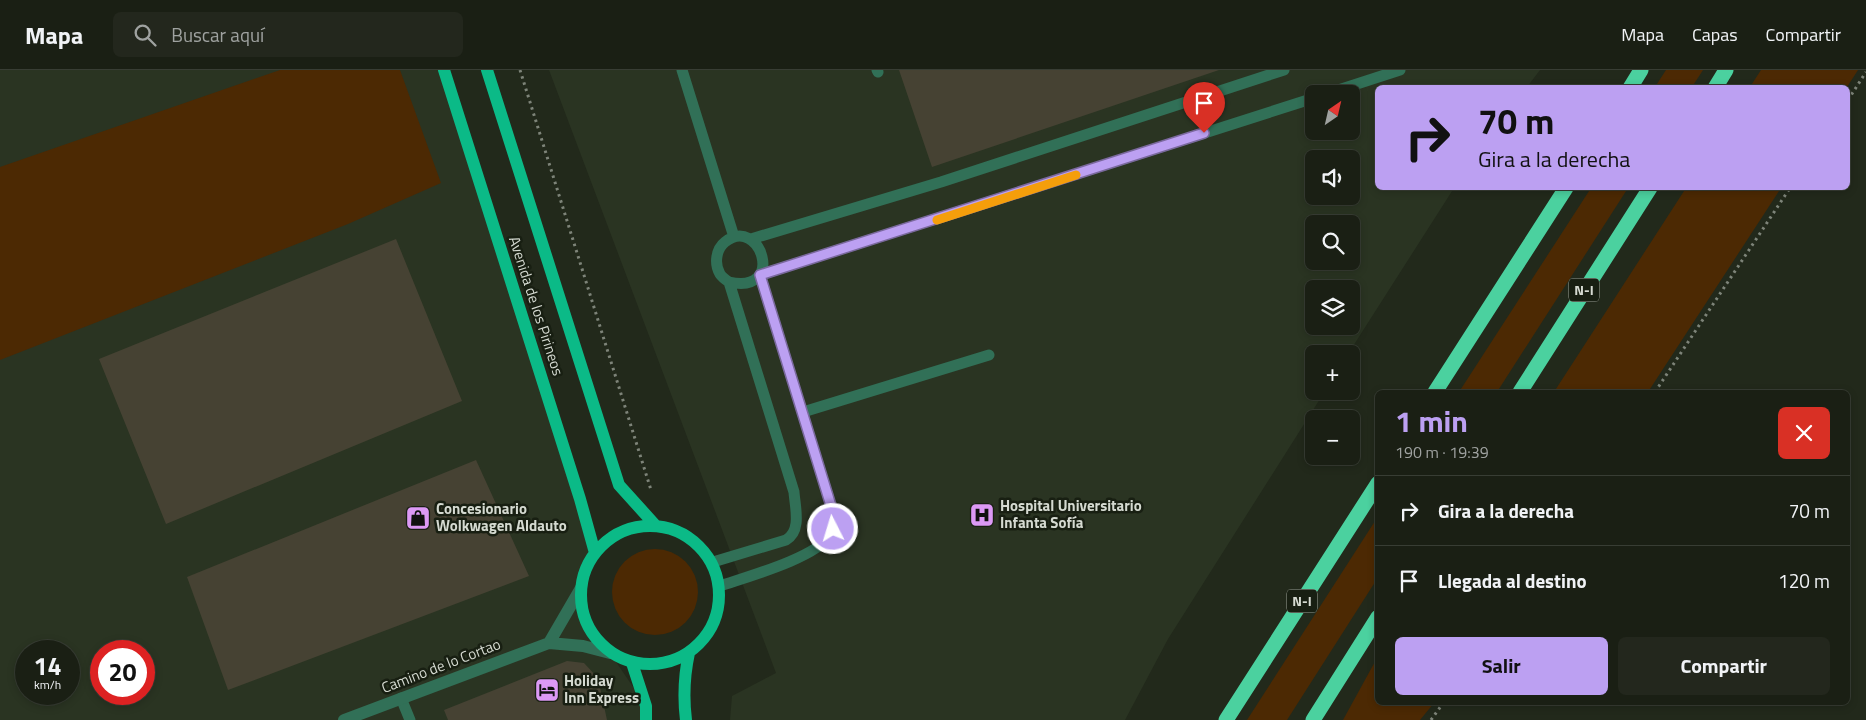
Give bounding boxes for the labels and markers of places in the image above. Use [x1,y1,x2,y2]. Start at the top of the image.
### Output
pin [1183,82,1225,133]
place label: Hospital Universitario Infanta Sofía [1000,494,1142,534]
place label: Concesionario Wolkwagen Aldauto [436,497,567,537]
hospital icon: Hospital Universitario Infanta Sofía [969,502,995,528]
shop icon: Concesionario Wolkwagen Aldauto [405,505,431,531]
place label: Holiday Inn Express [564,669,639,709]
hotel icon: Holiday Inn Express [534,677,560,703]

